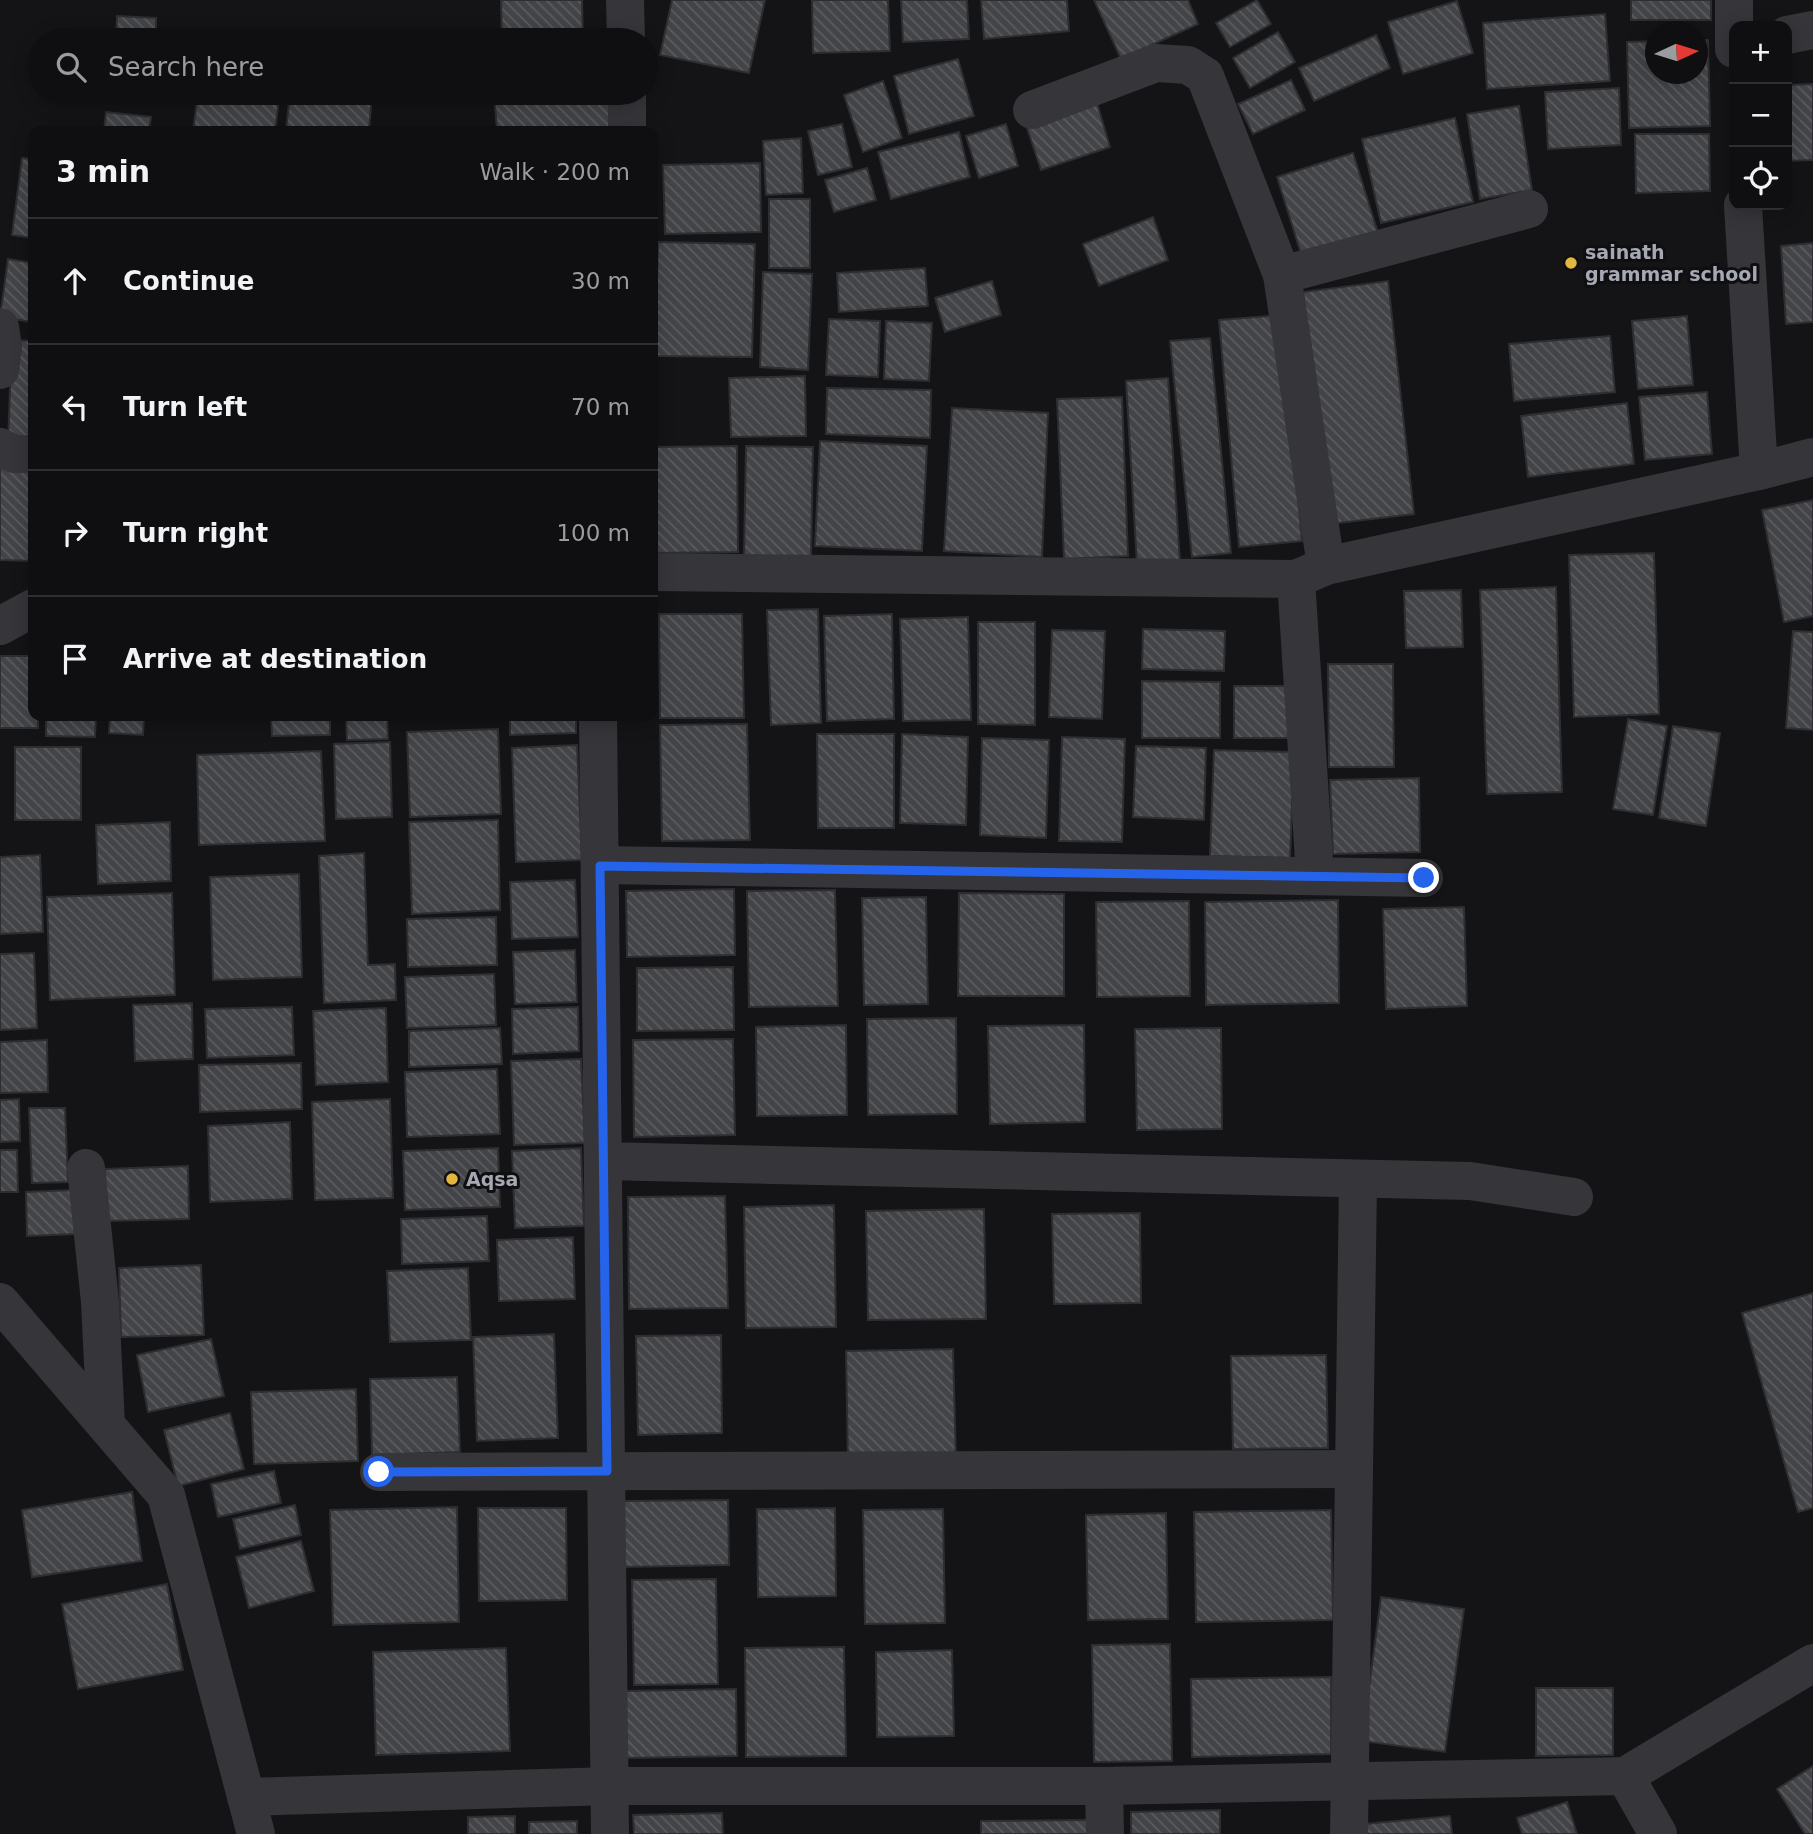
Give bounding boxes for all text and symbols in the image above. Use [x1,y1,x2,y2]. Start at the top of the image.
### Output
north arrow [1645,21,1708,84]
map controls [1729,21,1792,210]
button: + [1729,21,1792,84]
search box [28,28,658,105]
icon: search [52,48,90,86]
text: Search here [108,52,264,82]
button: − [1729,84,1792,147]
button: locate [1729,147,1792,210]
text: 3 min [56,154,150,189]
text: Walk · 200 m [479,159,630,185]
place label: sainath grammar school [1585,241,1758,285]
marker: sainath grammar school [1563,255,1579,271]
icon: ahead [56,262,94,300]
text: Continue [123,266,254,296]
text: 30 m [571,268,630,294]
icon: left [56,388,94,426]
text: Turn left [123,392,247,422]
text: 70 m [571,394,630,420]
icon: right [56,514,94,552]
text: Turn right [123,518,268,548]
text: 100 m [556,520,630,546]
icon: arrive [56,640,94,678]
text: Arrive at destination [123,644,427,674]
route end [1408,862,1439,893]
place label: Aqsa [466,1168,518,1190]
marker: Aqsa [444,1171,460,1187]
route start [363,1456,394,1487]

